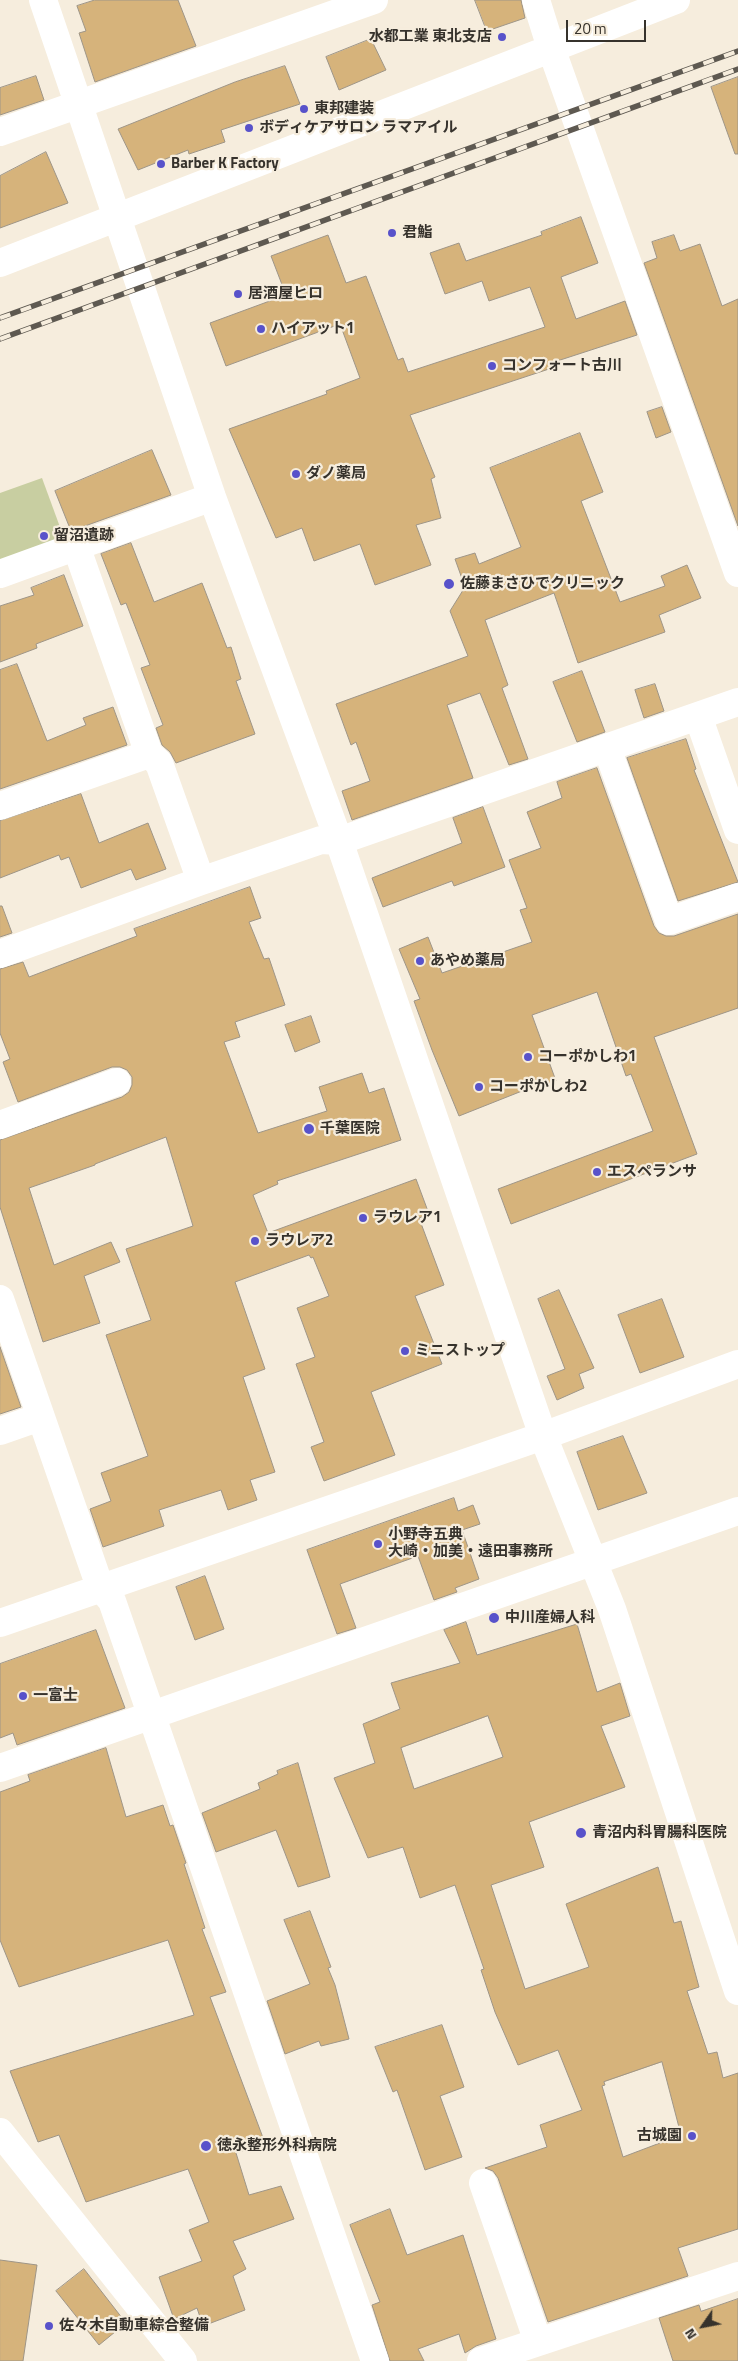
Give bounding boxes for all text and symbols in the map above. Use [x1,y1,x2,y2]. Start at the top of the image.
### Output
scale bar [568,10,648,42]
text: 20 m [574,17,607,40]
place label: 水都工業 東北支店 [369,28,492,46]
marker: 水都工業 東北支店 [496,31,508,43]
place label: 東邦建装 [314,100,374,118]
marker: 東邦建装 [298,103,310,115]
place label: ボディケアサロン ラマアイル [259,119,457,137]
marker: ボディケアサロン ラマアイル [243,122,255,134]
place label: Barber K Factory [171,155,279,173]
marker: Barber K Factory [155,158,167,170]
place label: 君鮨 [402,224,432,242]
marker: 君鮨 [386,227,398,239]
place label: 居酒屋ヒロ [248,285,323,303]
marker: 居酒屋ヒロ [232,288,244,300]
place label: ハイアット1 [271,320,354,338]
marker: ハイアット1 [255,323,267,335]
place label: コンフォート古川 [502,357,622,375]
marker: コンフォート古川 [486,360,498,372]
place label: ダノ薬局 [306,465,366,483]
marker: ダノ薬局 [290,468,302,480]
place label: 留沼遺跡 [54,527,114,545]
marker: 留沼遺跡 [38,530,50,542]
place label: 佐藤まさひでクリニック [460,575,625,593]
marker: 佐藤まさひでクリニック [442,577,456,591]
place label: あやめ薬局 [430,952,505,970]
marker: あやめ薬局 [414,955,426,967]
place label: コーポかしわ1 [538,1048,636,1066]
marker: コーポかしわ1 [522,1051,534,1063]
place label: コーポかしわ2 [489,1078,587,1096]
marker: コーポかしわ2 [473,1081,485,1093]
place label: 千葉医院 [320,1120,380,1138]
marker: 千葉医院 [302,1122,316,1136]
place label: エスペランサ [607,1163,697,1181]
marker: エスペランサ [591,1166,603,1178]
place label: ラウレア1 [373,1209,441,1227]
marker: ラウレア1 [357,1212,369,1224]
place label: ラウレア2 [265,1232,333,1250]
marker: ラウレア2 [249,1235,261,1247]
place label: ミニストップ [415,1342,505,1360]
marker: ミニストップ [399,1345,411,1357]
place label: 小野寺五典 大崎・加美・遠田事務所 [388,1526,553,1561]
marker: 小野寺五典 大崎・加美・遠田事務所 [372,1538,384,1550]
place label: 中川産婦人科 [505,1609,595,1627]
marker: 中川産婦人科 [487,1611,501,1625]
place label: 一富士 [33,1687,78,1705]
marker: 一富士 [17,1690,29,1702]
place label: 青沼内科胃腸科医院 [592,1824,727,1842]
marker: 青沼内科胃腸科医院 [574,1826,588,1840]
place label: 古城園 [637,2127,682,2145]
marker: 古城園 [686,2130,698,2142]
place label: 徳永整形外科病院 [217,2137,337,2155]
marker: 徳永整形外科病院 [199,2139,213,2153]
north arrow [678,2301,728,2351]
place label: 佐々木自動車綜合整備 [59,2317,209,2335]
marker: 佐々木自動車綜合整備 [43,2320,55,2332]
text: N [679,2325,701,2344]

